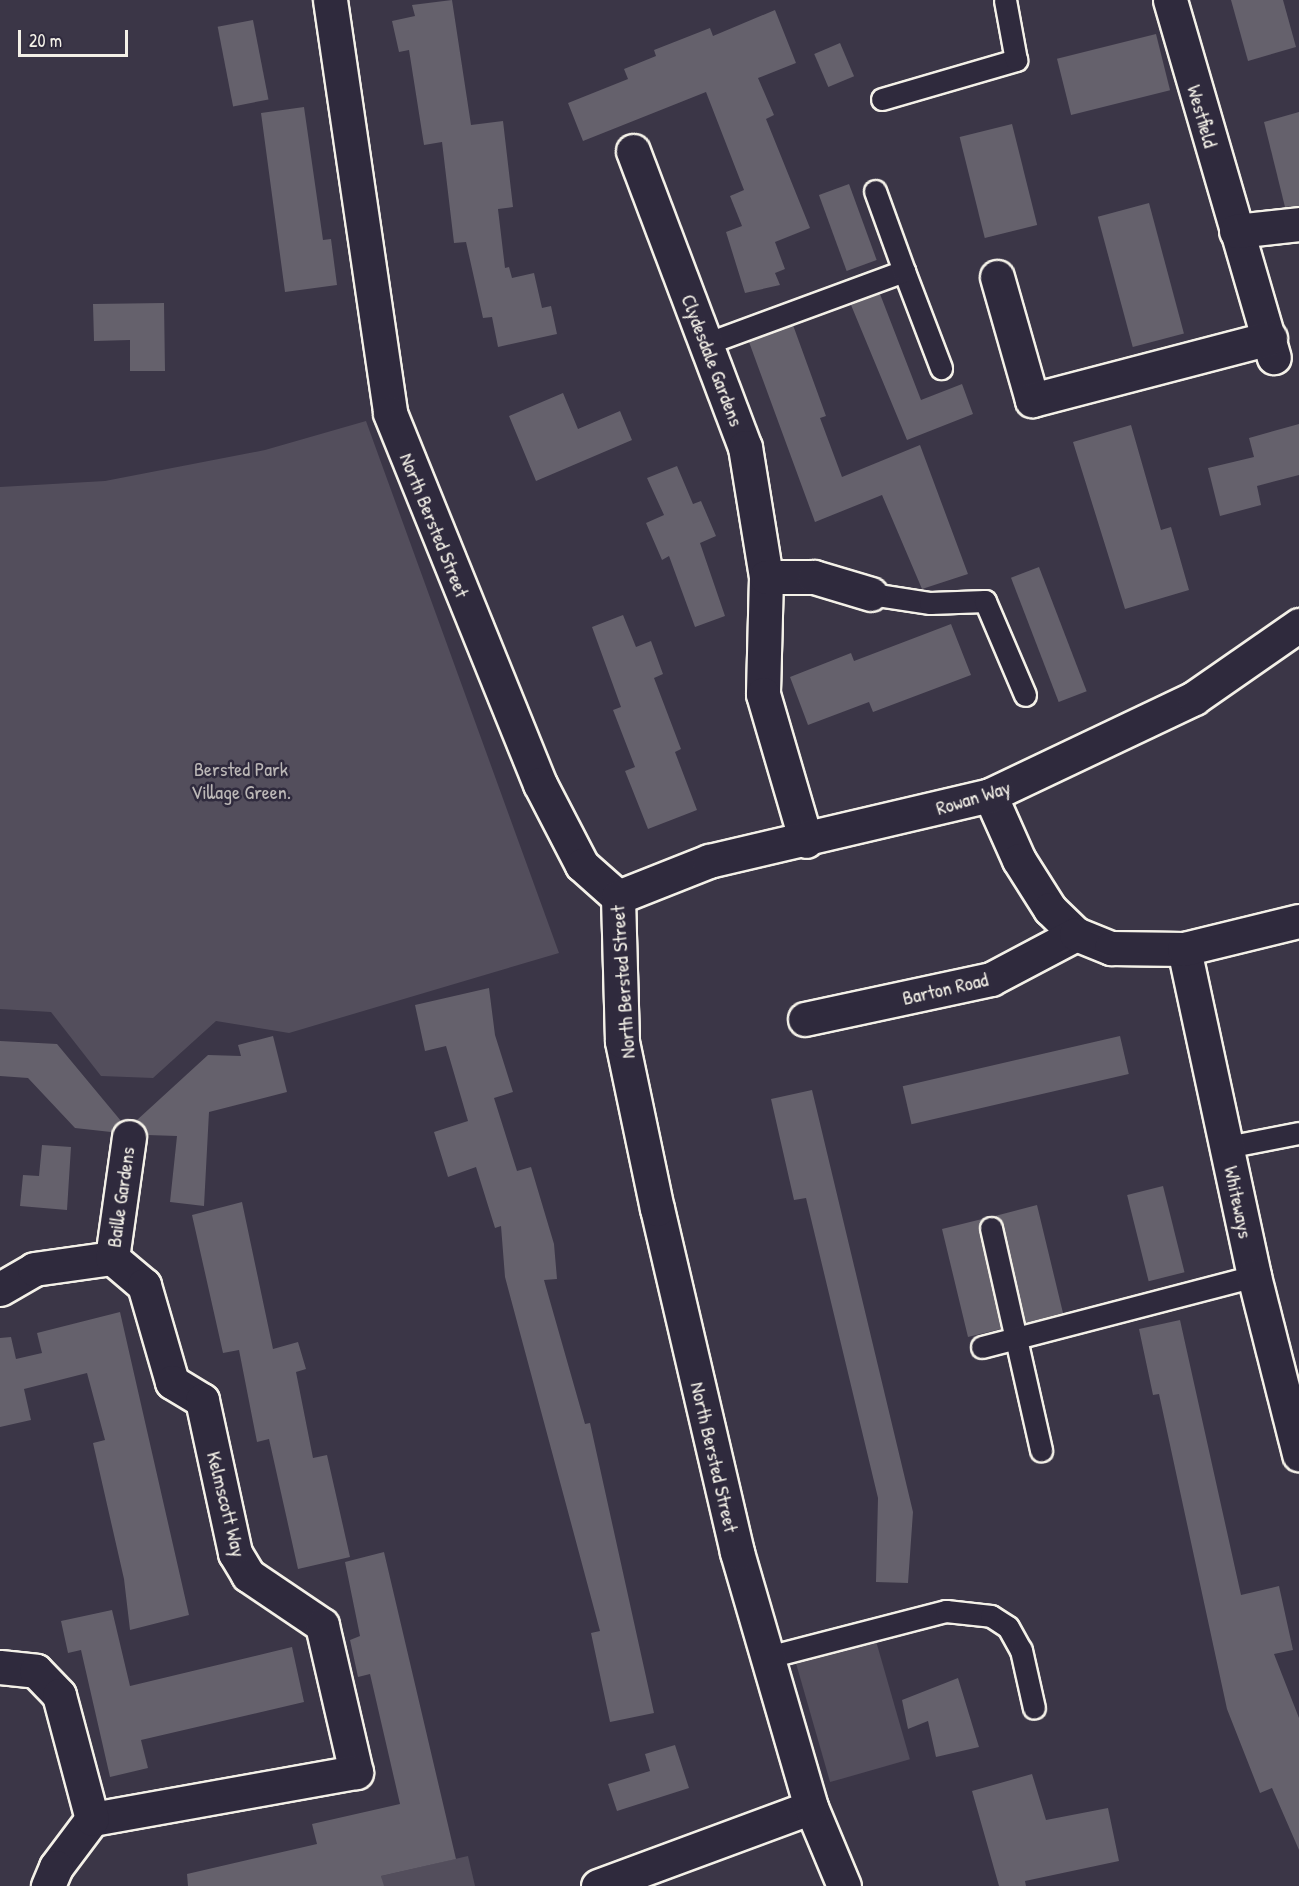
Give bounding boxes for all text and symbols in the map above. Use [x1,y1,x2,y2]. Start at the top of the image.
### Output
scale bar [21,18,130,56]
text: 20 m [29,28,62,53]
street label: Westfield [1183,82,1223,150]
street label: Clydesdale Gardens [677,291,749,429]
street label: North Bersted Street [395,449,475,601]
park label: Bersted Park Village Green. [191,757,291,804]
street label: Rowan Way [933,774,1013,820]
street label: North Bersted Street [605,905,639,1059]
street label: Barton Road [900,967,990,1009]
street label: Baille Gardens [101,1145,139,1249]
street label: Whiteways [1220,1164,1258,1240]
street label: North Bersted Street [686,1379,744,1535]
street label: Kelmscott Way [202,1449,252,1559]

